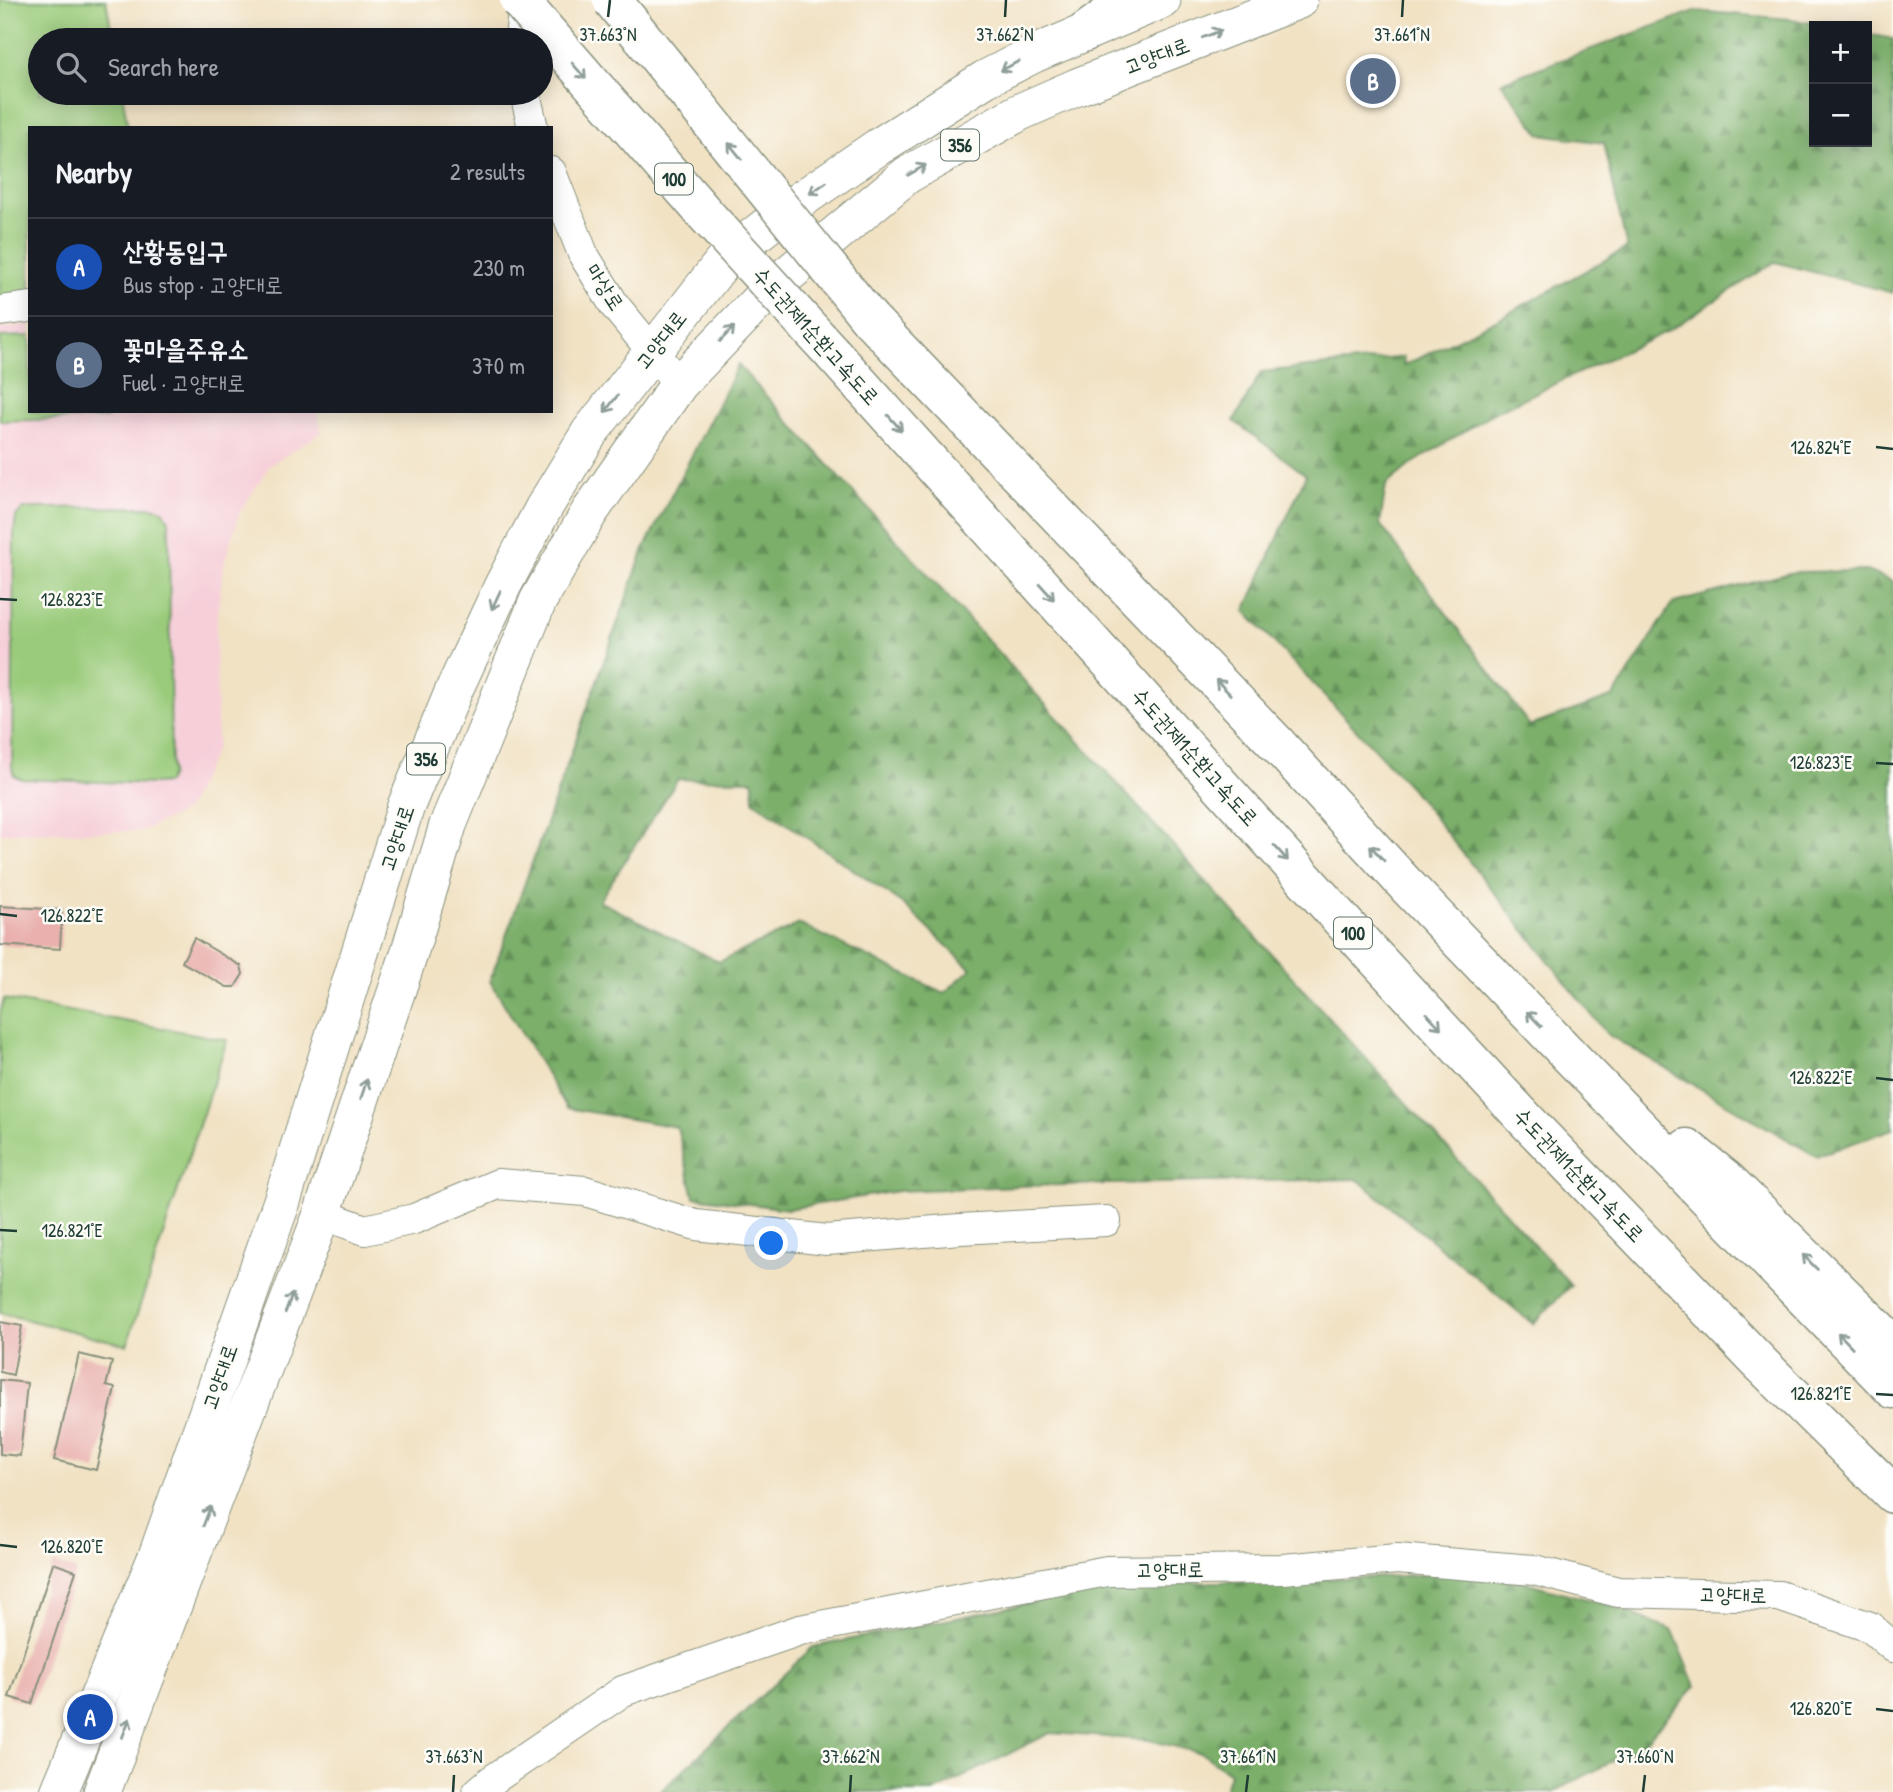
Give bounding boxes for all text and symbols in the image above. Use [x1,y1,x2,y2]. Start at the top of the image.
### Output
map controls [1809,21,1872,147]
button: + [1809,21,1872,84]
text: 37.663°N [579,22,637,47]
text: 37.662°N [976,22,1034,47]
text: 37.661°N [1374,22,1430,47]
one-way arrow [1201,27,1222,40]
search box [28,28,553,105]
street label: 고양대로 [1120,30,1194,81]
icon: search [52,48,90,86]
text: Search here [108,49,219,84]
pin: B [1350,55,1396,107]
one-way arrow [1000,60,1021,74]
one-way arrow [571,61,587,79]
button: − [1809,84,1872,147]
road number: 356 [941,130,979,160]
one-way arrow [728,143,743,161]
text: Nearby [56,152,132,192]
text: 2 results [450,156,525,187]
one-way arrow [906,163,926,177]
road number: 100 [655,164,693,195]
one-way arrow [809,181,828,195]
text: 산황동입구 [123,233,228,268]
text: A [73,252,85,283]
text: 230 m [473,252,525,283]
street label: 마상로 [579,258,631,316]
street label: 수도권제1순환고속도로 [747,260,886,411]
text: Bus stop · 고양대로 [123,269,283,300]
street label: 고양대로 [628,304,693,375]
one-way arrow [718,326,735,343]
text: 꽃마을주유소 [123,331,249,366]
text: B [73,350,85,381]
text: 370 m [472,350,525,381]
text: Fuel · 고양대로 [123,367,245,398]
one-way arrow [604,394,619,413]
one-way arrow [887,414,903,432]
text: 126.824°E [1790,435,1852,460]
one-way arrow [1039,583,1055,601]
text: 126.823°E [41,587,103,612]
one-way arrow [489,588,502,610]
one-way arrow [1214,679,1231,696]
street label: 수도권제1순환고속도로 [1126,681,1265,832]
road number: 356 [407,744,445,774]
text: 126.823°E [1790,750,1852,775]
street label: 고양대로 [372,801,421,874]
one-way arrow [1273,844,1289,862]
one-way arrow [1370,845,1386,863]
text: 126.822°E [41,903,103,928]
road number: 100 [1334,917,1372,948]
one-way arrow [1525,1011,1542,1028]
one-way arrow [1425,1012,1442,1029]
text: 126.822°E [1790,1065,1852,1090]
one-way arrow [359,1078,371,1100]
street label: 수도권제1순환고속도로 [1508,1101,1651,1248]
text: 126.821°E [42,1218,102,1243]
your location [754,1226,788,1260]
one-way arrow [1802,1253,1819,1270]
one-way arrow [283,1293,296,1315]
one-way arrow [1837,1332,1854,1349]
street label: 고양대로 [195,1340,244,1414]
text: 126.821°E [1791,1381,1851,1406]
one-way arrow [202,1505,215,1527]
text: 126.820°E [41,1534,103,1559]
street label: 고양대로 [1136,1554,1204,1585]
street label: 고양대로 [1699,1579,1767,1610]
pin: A [67,1691,113,1743]
text: 126.820°E [1790,1696,1852,1721]
one-way arrow [121,1718,134,1740]
text: 37.663°N [425,1744,483,1769]
text: 37.662°N [822,1744,880,1769]
text: 37.661°N [1220,1744,1276,1769]
text: 37.660°N [1616,1744,1674,1769]

